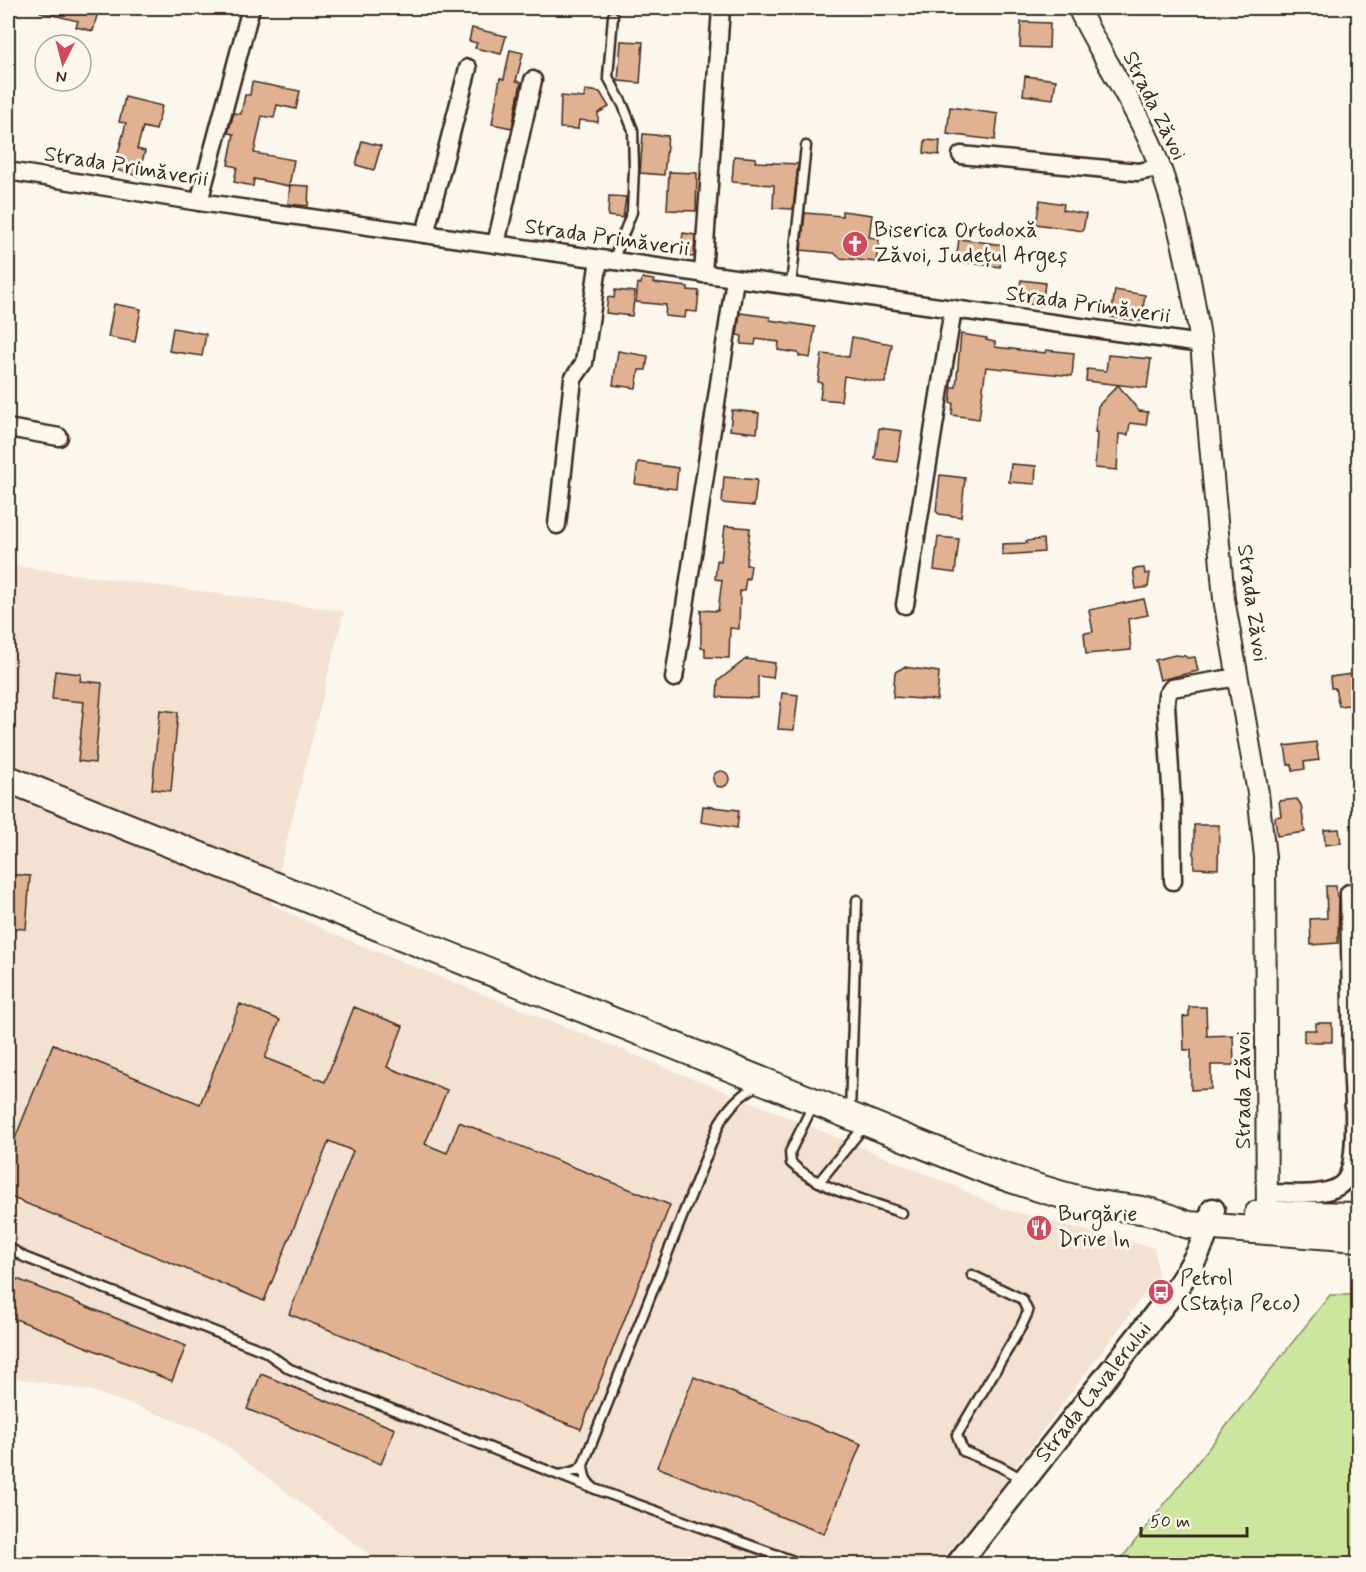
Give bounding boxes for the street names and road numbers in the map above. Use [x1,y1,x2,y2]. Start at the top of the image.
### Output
street label: Strada Zăvoi [1115,47,1193,165]
street label: Strada Primăverii [42,140,210,194]
street label: Strada Primăverii [523,213,691,263]
street label: Strada Primăverii [1004,280,1172,330]
street label: Strada Zăvoi [1230,542,1274,664]
street label: Strada Zăvoi [1230,1031,1258,1149]
street label: Strada Cavalerului [1029,1316,1158,1469]

